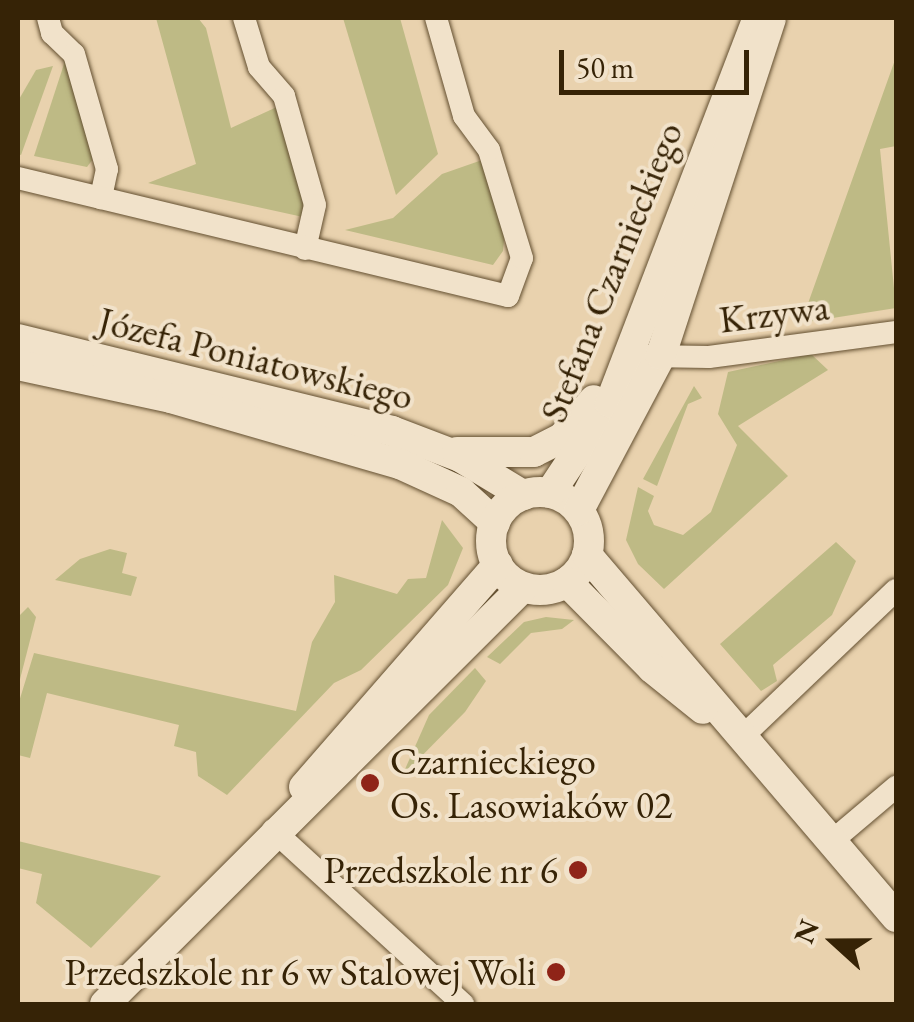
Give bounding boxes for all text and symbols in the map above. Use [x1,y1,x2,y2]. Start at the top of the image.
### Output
scale bar [564,30,754,92]
text: 50 m [576,48,634,87]
street label: Stefana Czarnieckiego [530,115,692,429]
street label: Krzywa [717,284,831,342]
street label: Józefa Poniatowskiego [94,297,418,419]
place label: Czarnieckiego Os. Lasowiaków 02 [390,738,672,828]
marker: Czarnieckiego Os. Lasowiaków 02 [359,772,381,794]
place label: Przedszkole nr 6 [324,847,558,893]
marker: Przedszkole nr 6 [567,859,589,881]
north arrow [784,892,884,992]
text: N [785,914,827,948]
place label: Przedszkole nr 6 w Stalowej Woli [64,949,536,995]
marker: Przedszkole nr 6 w Stalowej Woli [545,961,567,983]

